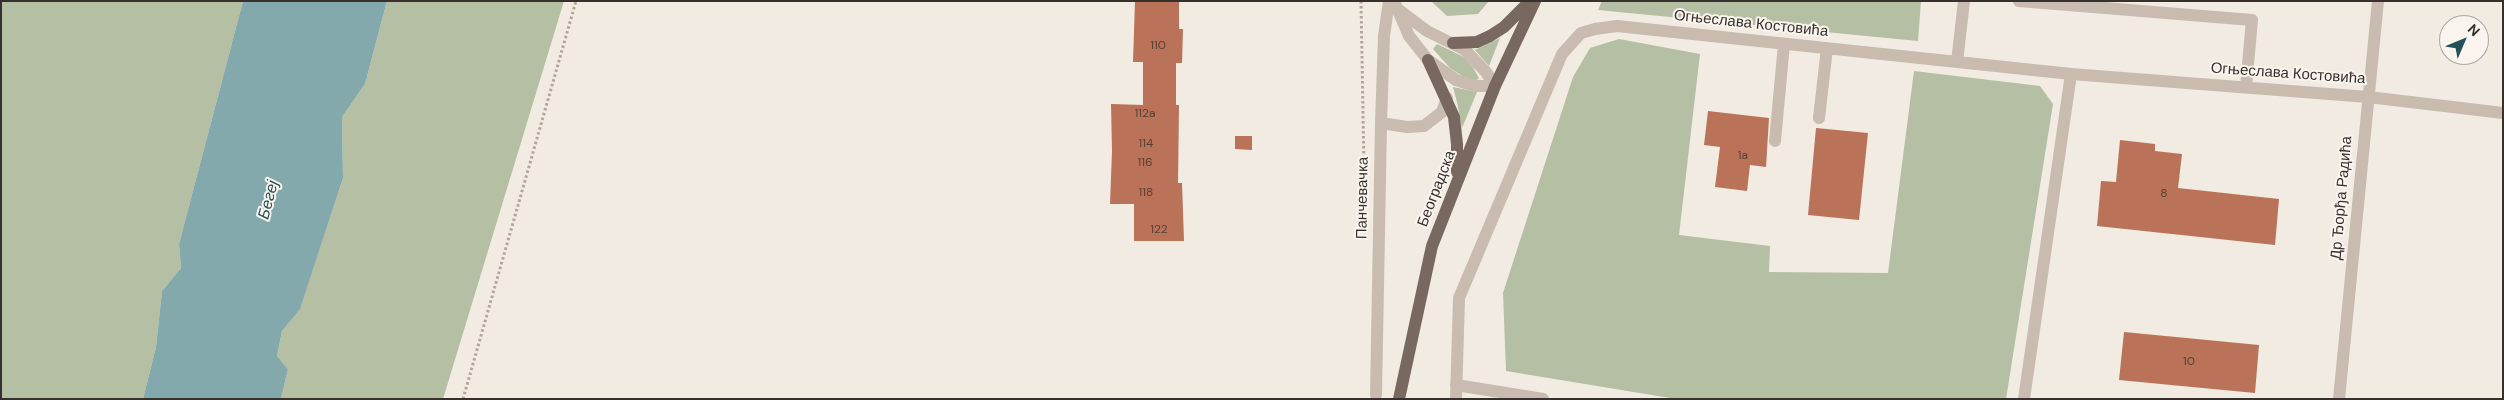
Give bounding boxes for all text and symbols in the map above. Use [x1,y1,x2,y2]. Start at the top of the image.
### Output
street label: Огњеслава Костовића [1673,7,1829,41]
north arrow [2439,15,2489,65]
text: N [2464,20,2484,40]
house number: 110 [1150,39,1166,53]
street label: Огњеслава Костовића [2210,60,2366,88]
house number: 112a [1135,107,1155,121]
street label: Др Ђорђа Радића [2328,135,2356,261]
house number: 114 [1139,137,1153,151]
street label: Београдска [1414,148,1460,230]
house number: 1a [1738,149,1748,163]
house number: 116 [1137,156,1153,170]
street label: Панчевачка [1353,157,1373,239]
water label: Бегеј [255,178,283,222]
house number: 118 [1139,186,1153,200]
house number: 8 [2160,187,2168,201]
house number: 122 [1150,223,1168,237]
house number: 10 [2183,355,2195,369]

